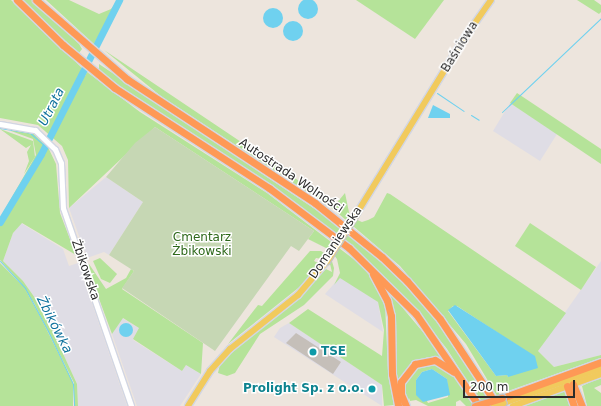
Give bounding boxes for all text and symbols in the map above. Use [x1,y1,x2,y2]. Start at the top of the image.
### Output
street label: Baśniowa [439,19,481,75]
water label: Utrata [36,85,68,129]
street label: Autostrada Wolności [236,136,346,216]
street label: Domaniewska [307,204,365,282]
park label: Cmentarz Żbikowski [172,231,232,259]
street label: Żbikowska [68,238,102,302]
water label: Żbikówka [33,294,75,356]
place label: TSE [321,345,346,359]
marker: TSE [308,347,318,357]
scale bar [465,372,577,398]
text: 200 m [470,380,508,394]
place label: Prolight Sp. z o.o. [243,382,364,396]
marker: Prolight Sp. z o.o. [367,384,377,394]

